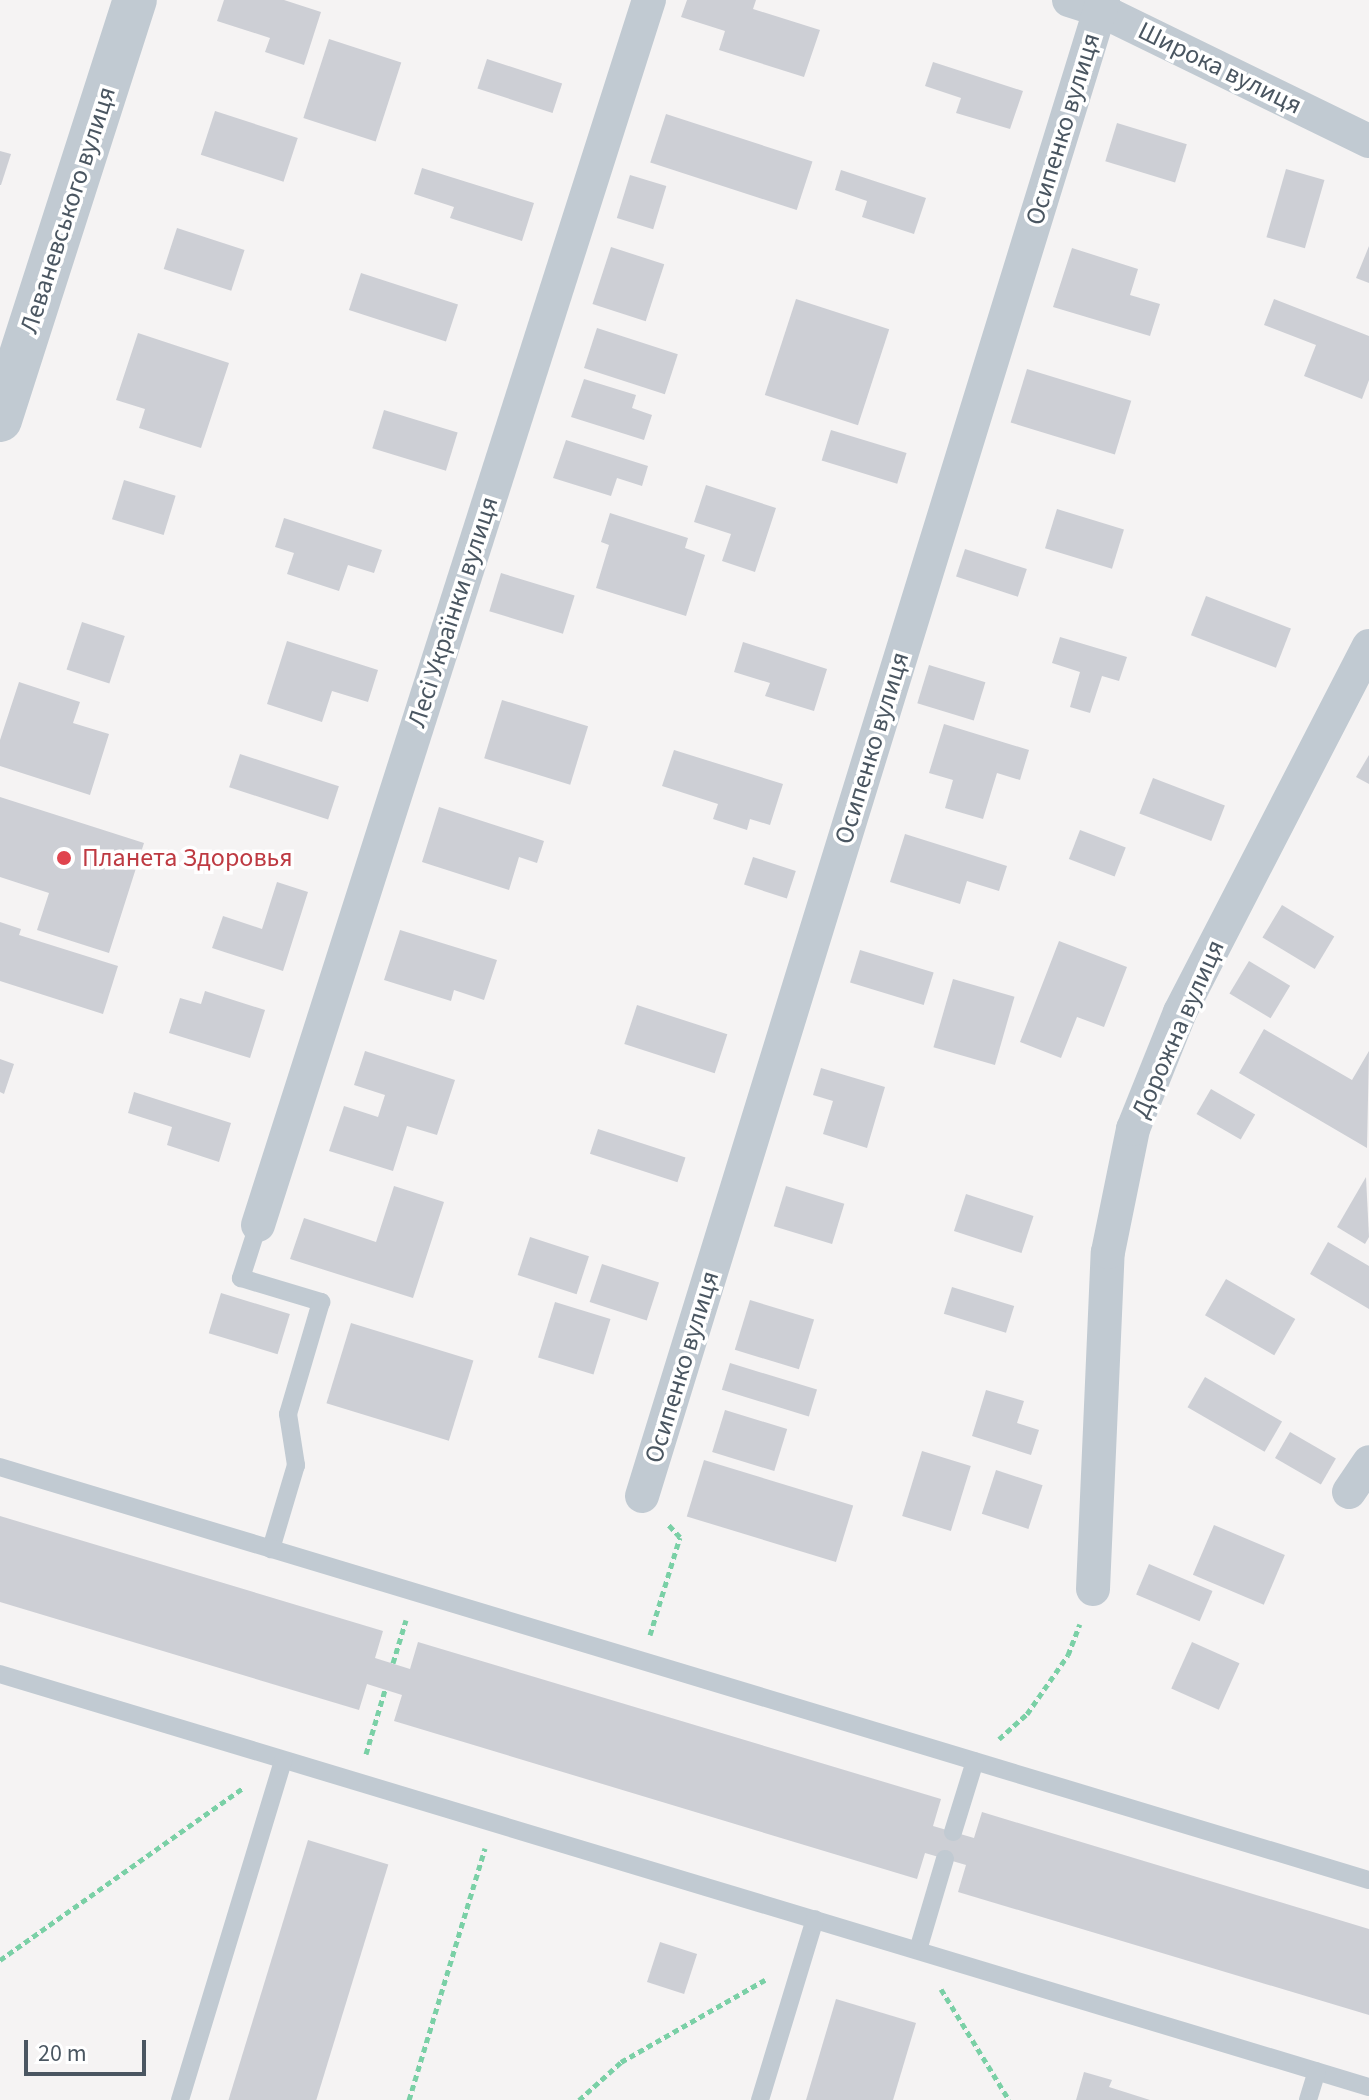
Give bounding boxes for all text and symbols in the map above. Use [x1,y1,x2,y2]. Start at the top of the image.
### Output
street label: Широка вулиця [1133,15,1307,121]
street label: Осипенко вулиця [1019,29,1107,229]
street label: Леваневського вулиця [13,83,123,337]
street label: Лесі Українки вулиця [401,493,505,731]
street label: Осипенко вулиця [828,648,916,848]
place label: Планета Здоровья [82,842,293,874]
marker: Планета Здоровья [53,847,75,869]
street label: Дорожна вулиця [1125,935,1231,1123]
street label: Осипенко вулиця [638,1267,726,1467]
scale bar [28,2024,150,2074]
text: 20 m [38,2036,87,2071]

